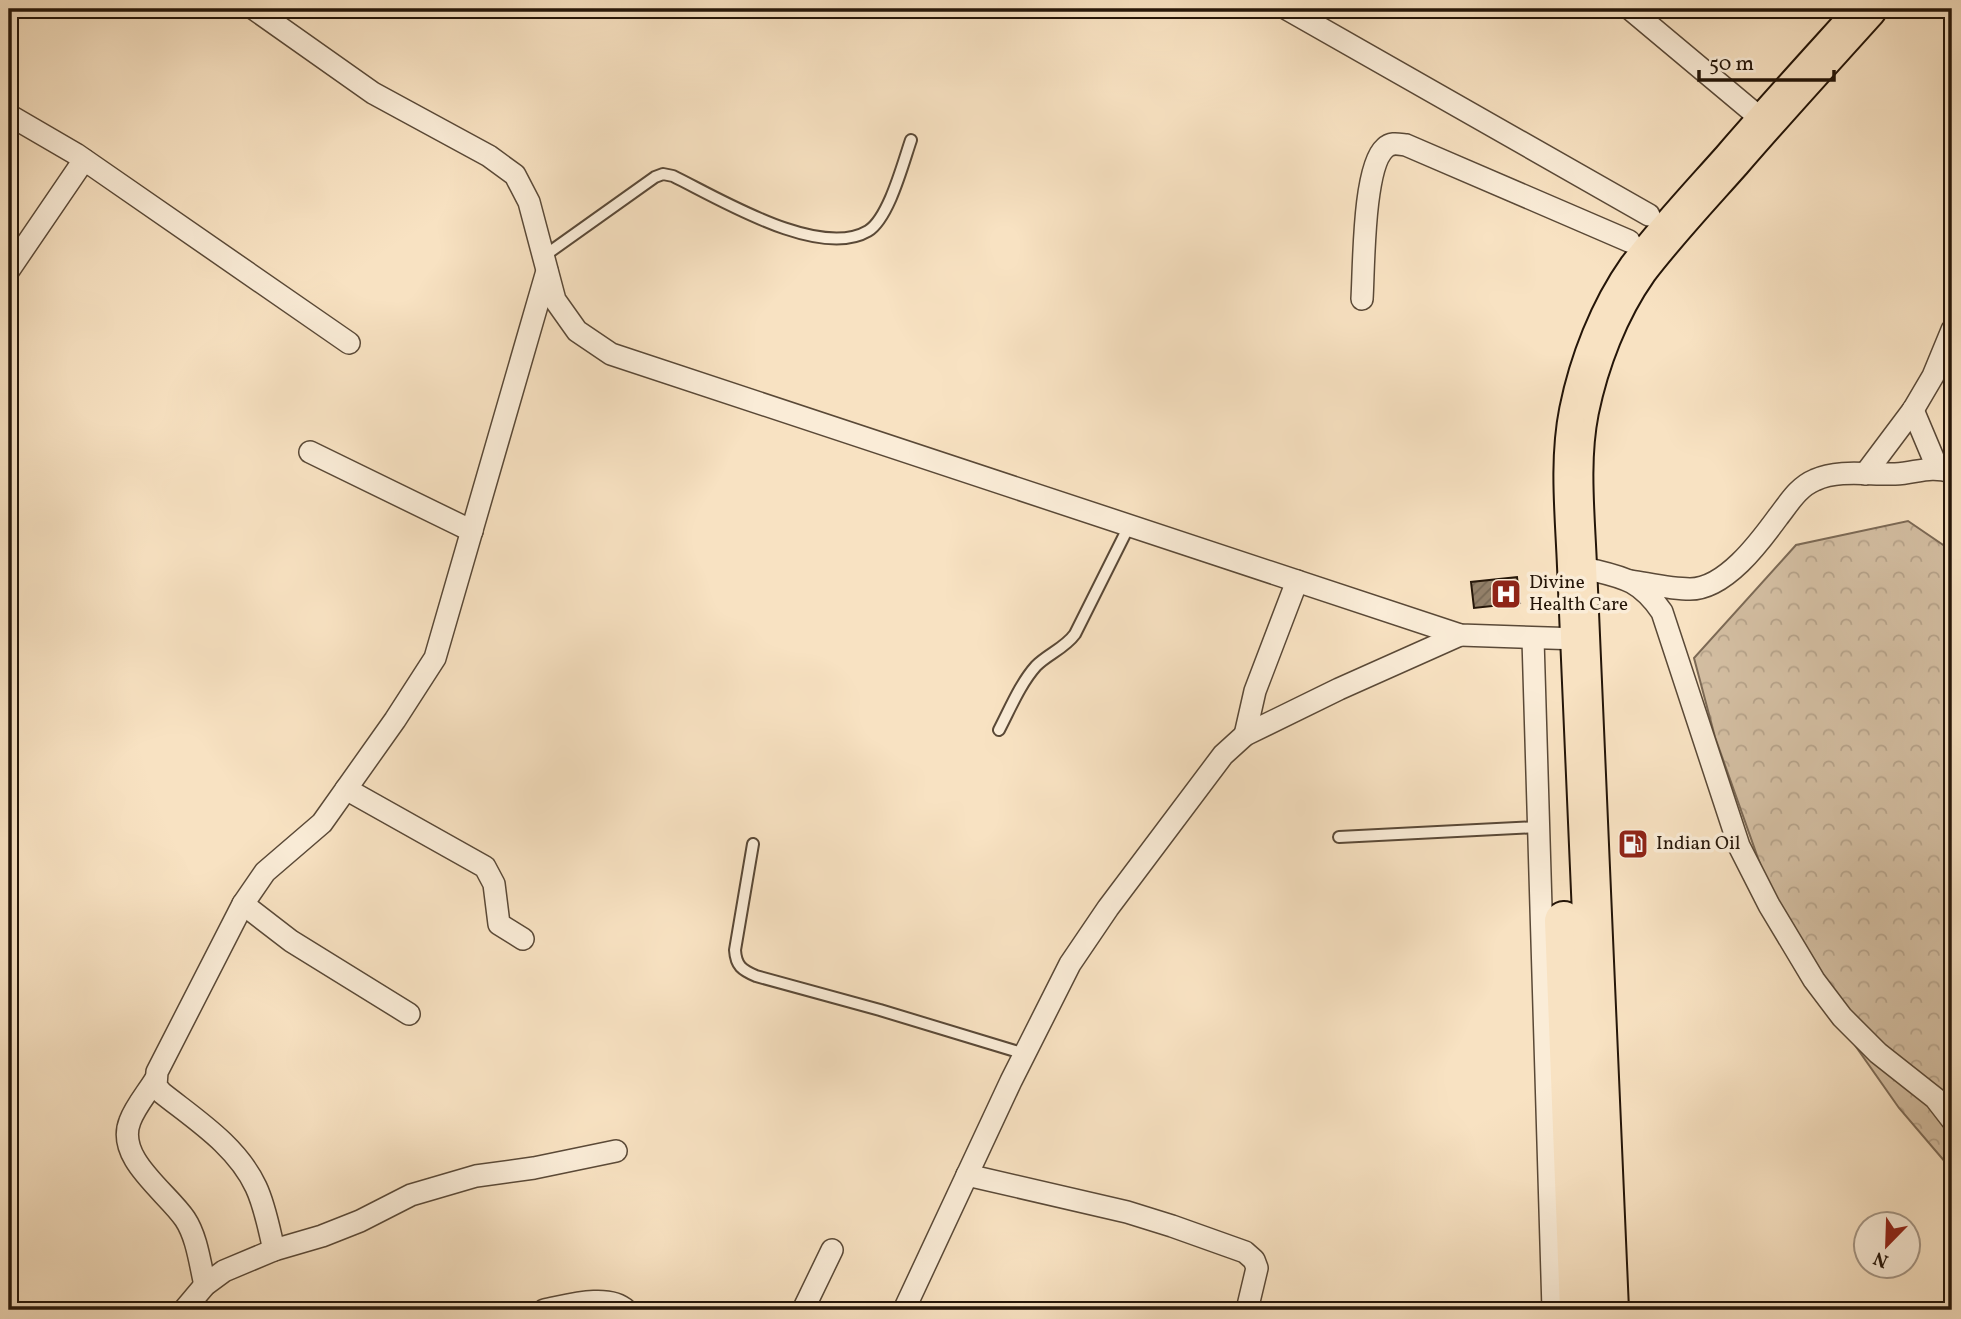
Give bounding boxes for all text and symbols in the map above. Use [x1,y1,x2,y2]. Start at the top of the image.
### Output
scale bar [1699,38,1833,82]
text: 50 m [1709,50,1754,79]
place label: Divine Health Care [1529,570,1628,618]
hospital icon: Divine Health Care [1489,577,1523,611]
fuel station icon: Indian Oil [1616,827,1650,861]
place label: Indian Oil [1656,831,1741,857]
north arrow [1853,1210,1923,1280]
text: N [1870,1244,1893,1273]

